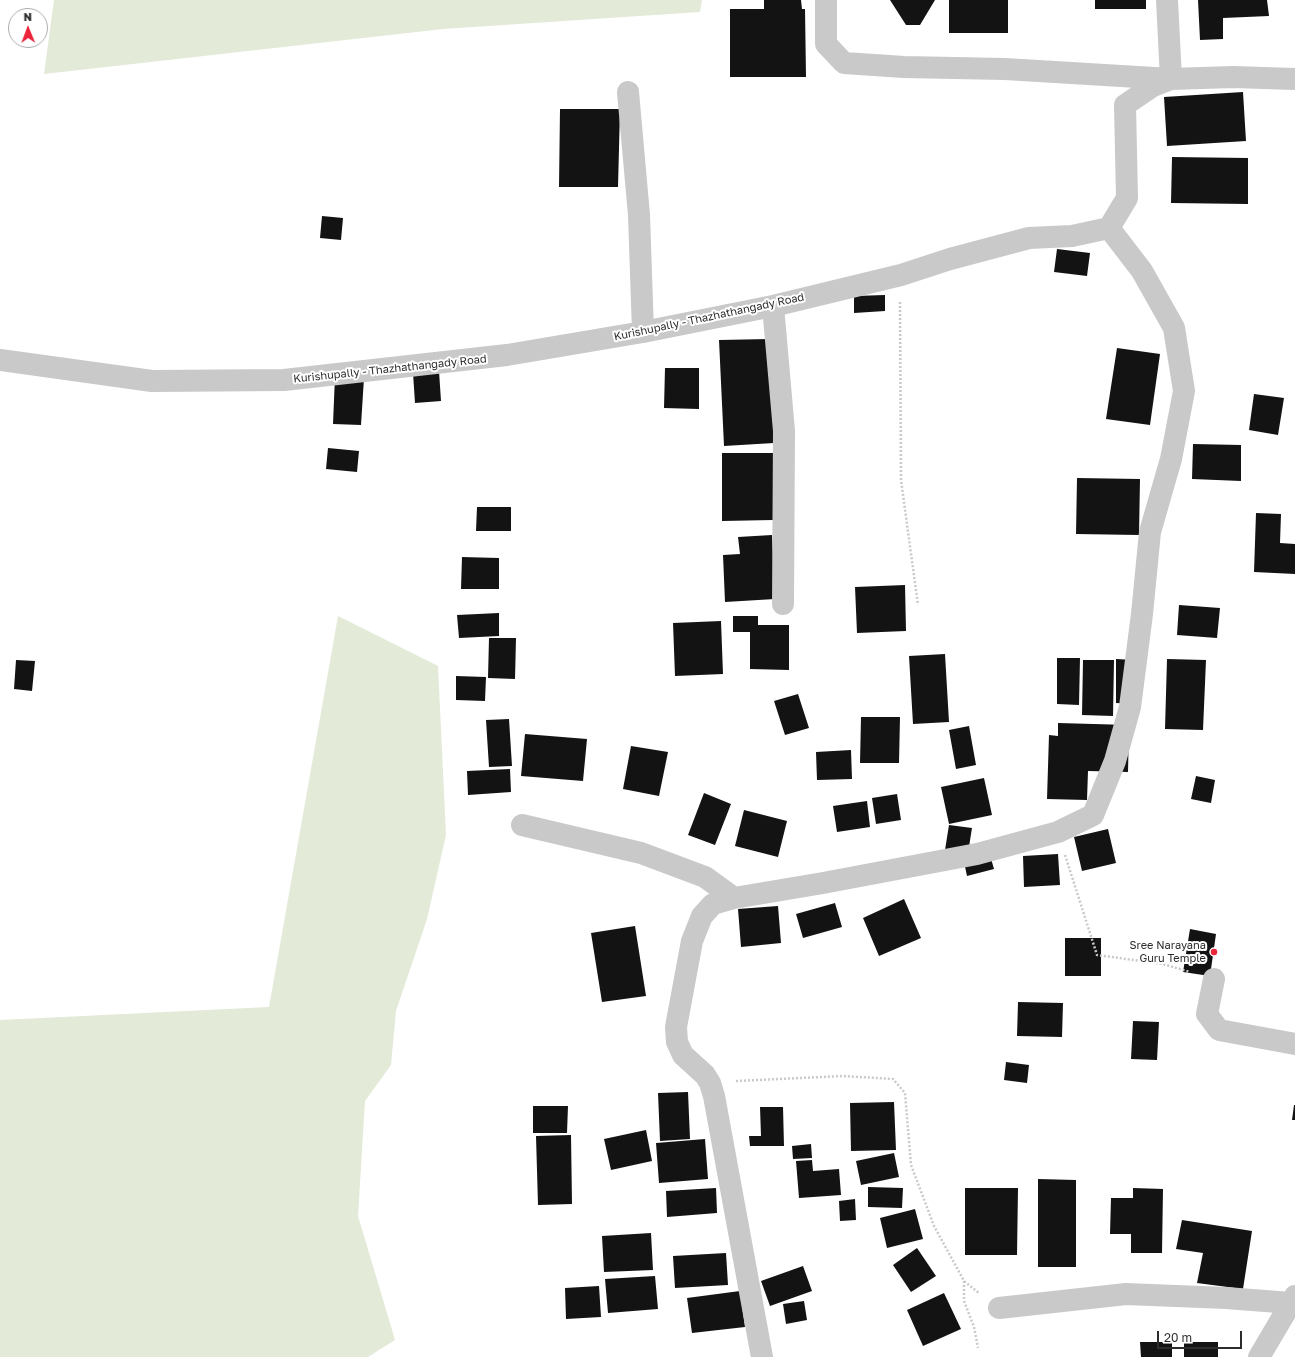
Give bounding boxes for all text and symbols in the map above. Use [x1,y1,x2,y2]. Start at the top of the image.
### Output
north arrow [8,8,48,48]
text: N [23,10,32,23]
street label: Kurishupally - Thazhathangady Road [613,290,805,344]
street label: Kurishupally - Thazhathangady Road [293,352,487,386]
place label: Sree Narayana Guru Temple [1129,939,1206,965]
marker: Sree Narayana Guru Temple [1209,947,1219,957]
scale bar [1159,1323,1244,1349]
text: 20 m [1164,1330,1192,1345]

